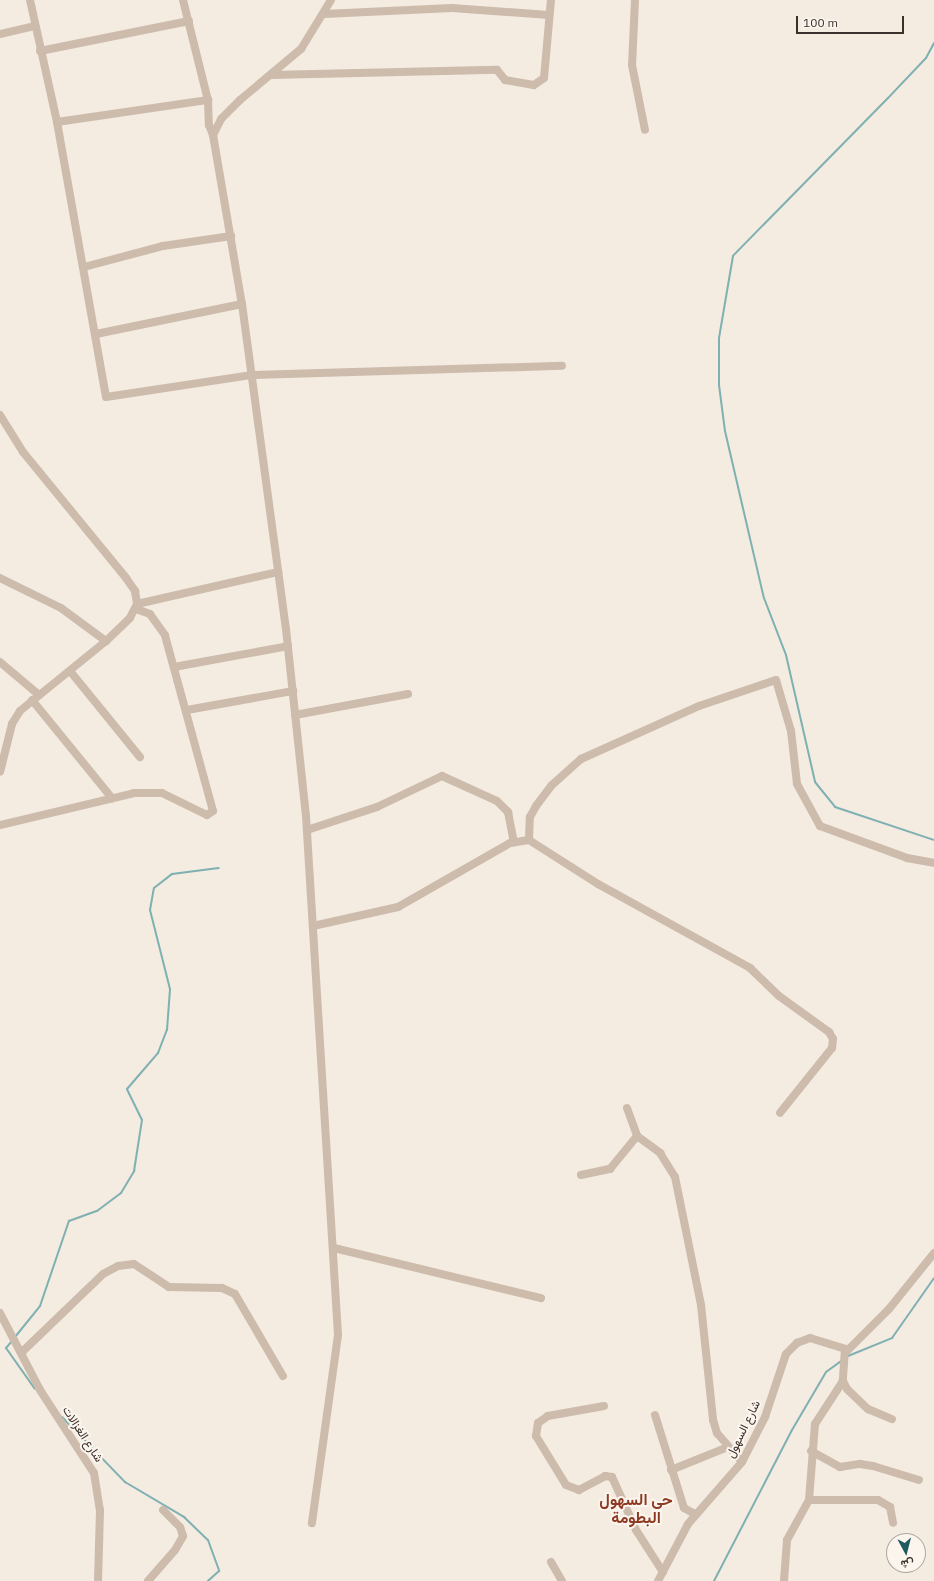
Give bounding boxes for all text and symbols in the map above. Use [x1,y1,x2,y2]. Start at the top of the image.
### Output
scale bar [798,8,906,34]
text: 100 m [803,15,838,30]
street label: شارع السهول [723,1398,763,1460]
street label: شارع الغزالات [60,1403,106,1465]
district label: حي السهول البطومة [599,1489,673,1527]
north arrow [886,1533,926,1573]
text: ش [900,1556,915,1572]

